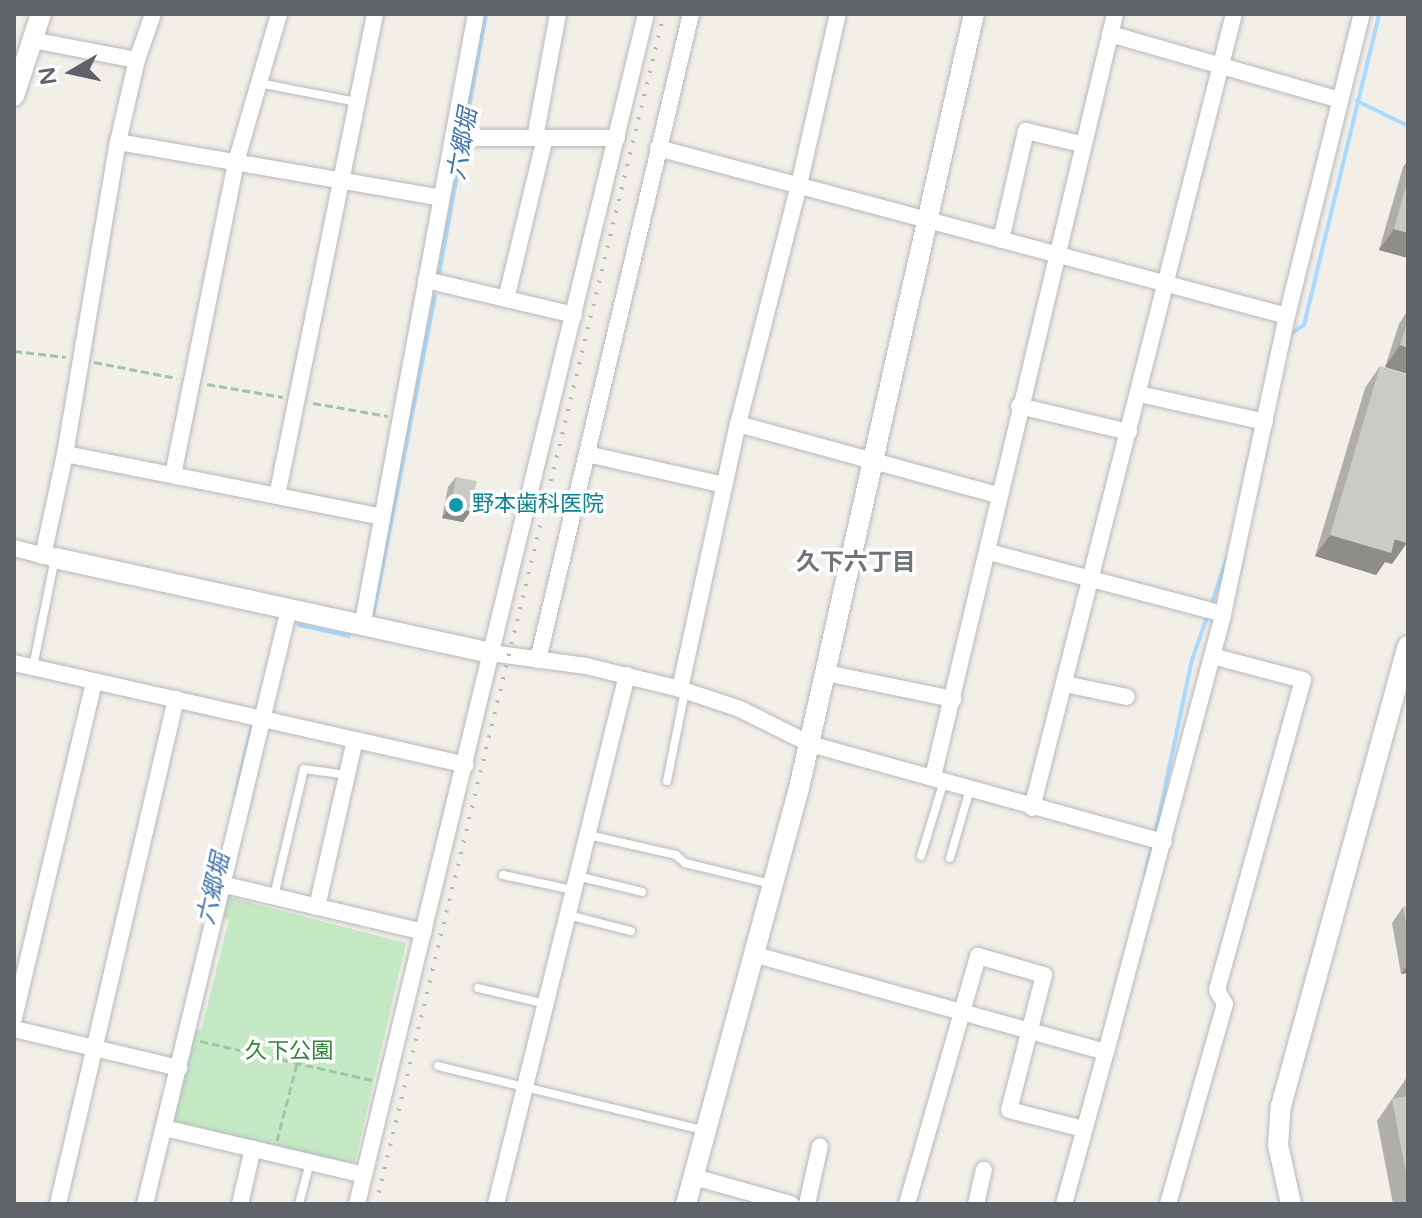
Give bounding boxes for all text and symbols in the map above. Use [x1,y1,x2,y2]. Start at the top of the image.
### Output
north arrow [32,32,112,112]
text: N [34,65,63,87]
water label: 六郷堀 [443,106,483,182]
place label: 野本歯科医院 [472,492,604,518]
marker: 野本歯科医院 [447,496,465,514]
district label: 久下六丁目 [796,549,916,577]
water label: 六郷堀 [192,851,236,927]
park label: 久下公園 [245,1039,333,1065]

